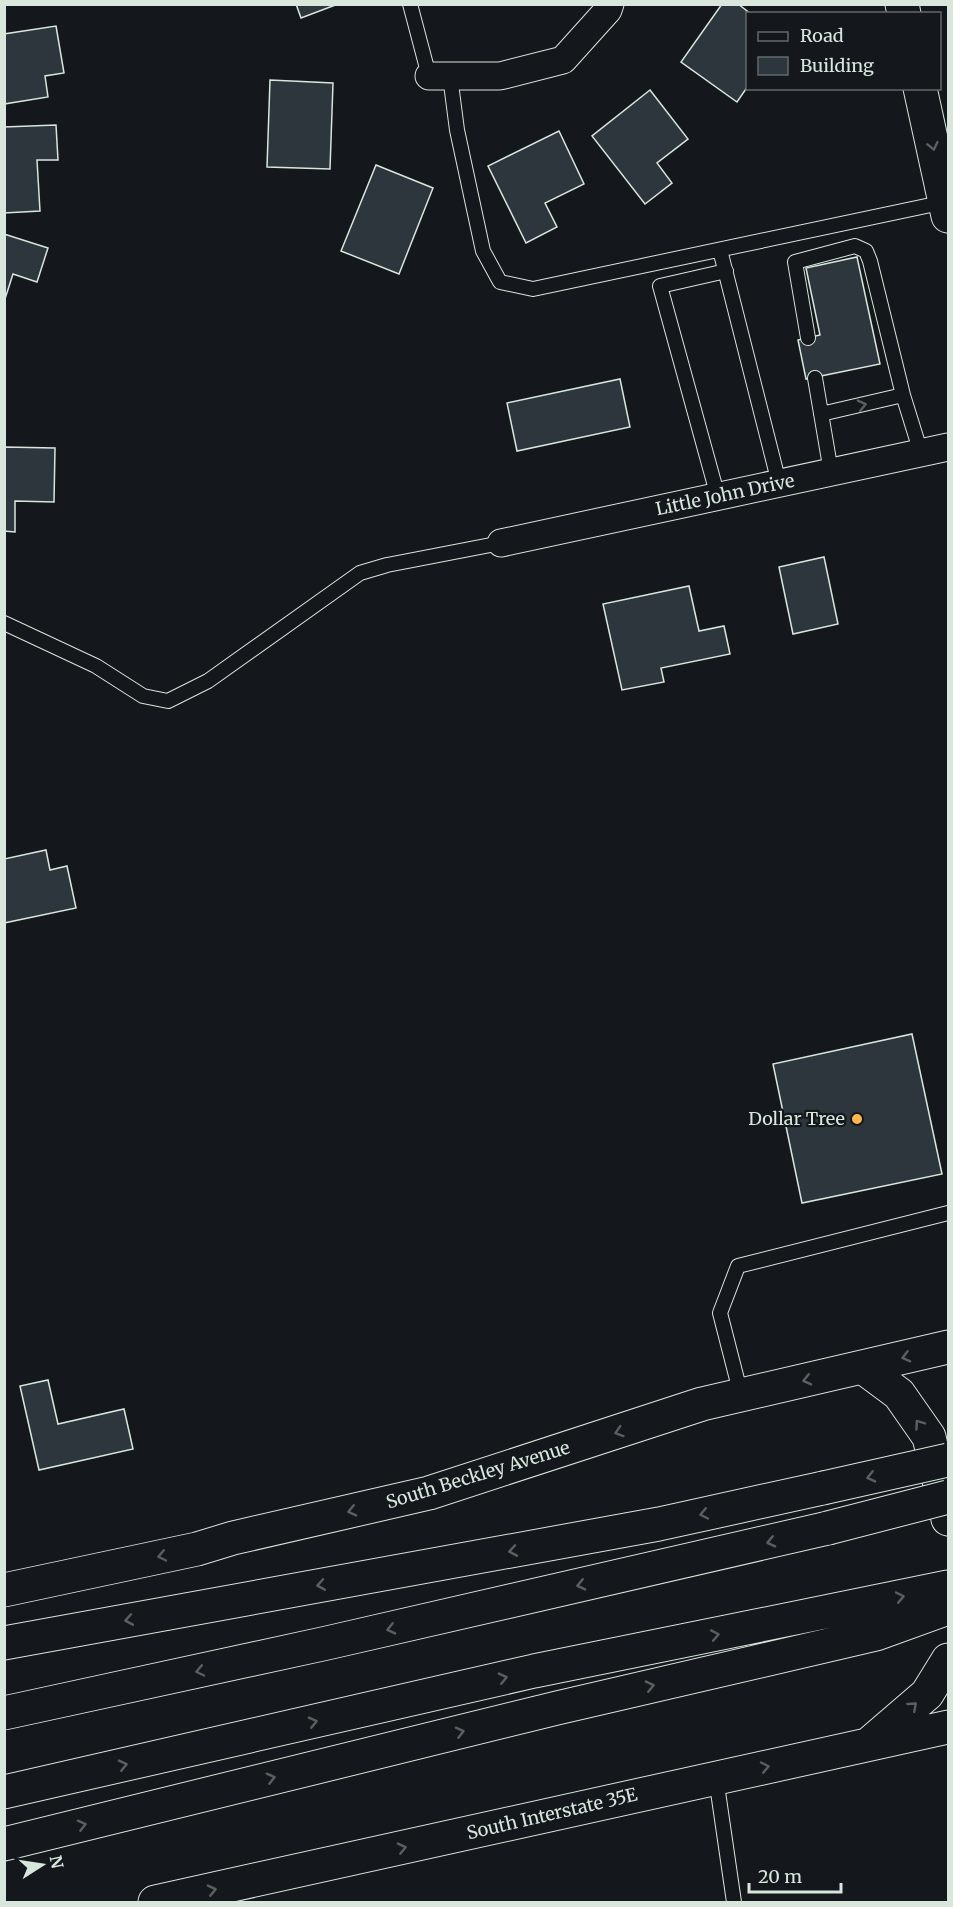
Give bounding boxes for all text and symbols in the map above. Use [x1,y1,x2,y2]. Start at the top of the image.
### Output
legend [746,12,941,90]
text: Road [800,24,844,47]
text: Building [800,54,874,77]
one-way arrow [926,140,939,150]
one-way arrow [857,399,867,412]
street label: Little John Drive [653,469,796,520]
place label: Dollar Tree [748,1107,845,1130]
marker: Dollar Tree [850,1112,864,1126]
one-way arrow [902,1350,912,1363]
one-way arrow [802,1373,812,1386]
one-way arrow [915,1419,926,1430]
one-way arrow [614,1424,625,1437]
street label: South Beckley Avenue [383,1436,573,1513]
one-way arrow [866,1470,876,1483]
one-way arrow [347,1504,357,1517]
one-way arrow [700,1507,710,1520]
one-way arrow [766,1534,776,1547]
one-way arrow [508,1544,518,1557]
one-way arrow [158,1549,168,1562]
one-way arrow [576,1578,586,1591]
one-way arrow [316,1579,326,1591]
one-way arrow [895,1592,905,1605]
one-way arrow [124,1613,134,1626]
one-way arrow [386,1621,396,1634]
one-way arrow [710,1629,720,1642]
one-way arrow [196,1663,206,1676]
one-way arrow [498,1673,508,1686]
one-way arrow [645,1681,655,1694]
one-way arrow [906,1702,917,1713]
one-way arrow [308,1716,318,1729]
one-way arrow [455,1726,465,1739]
one-way arrow [118,1759,128,1772]
one-way arrow [760,1761,770,1774]
one-way arrow [266,1773,276,1786]
street label: South Interstate 35E [464,1783,640,1844]
one-way arrow [77,1819,87,1832]
north arrow [12,1835,72,1895]
one-way arrow [397,1842,407,1855]
text: N [46,1854,68,1870]
scale bar [749,1856,840,1894]
text: 20 m [758,1865,802,1888]
one-way arrow [207,1884,217,1897]

